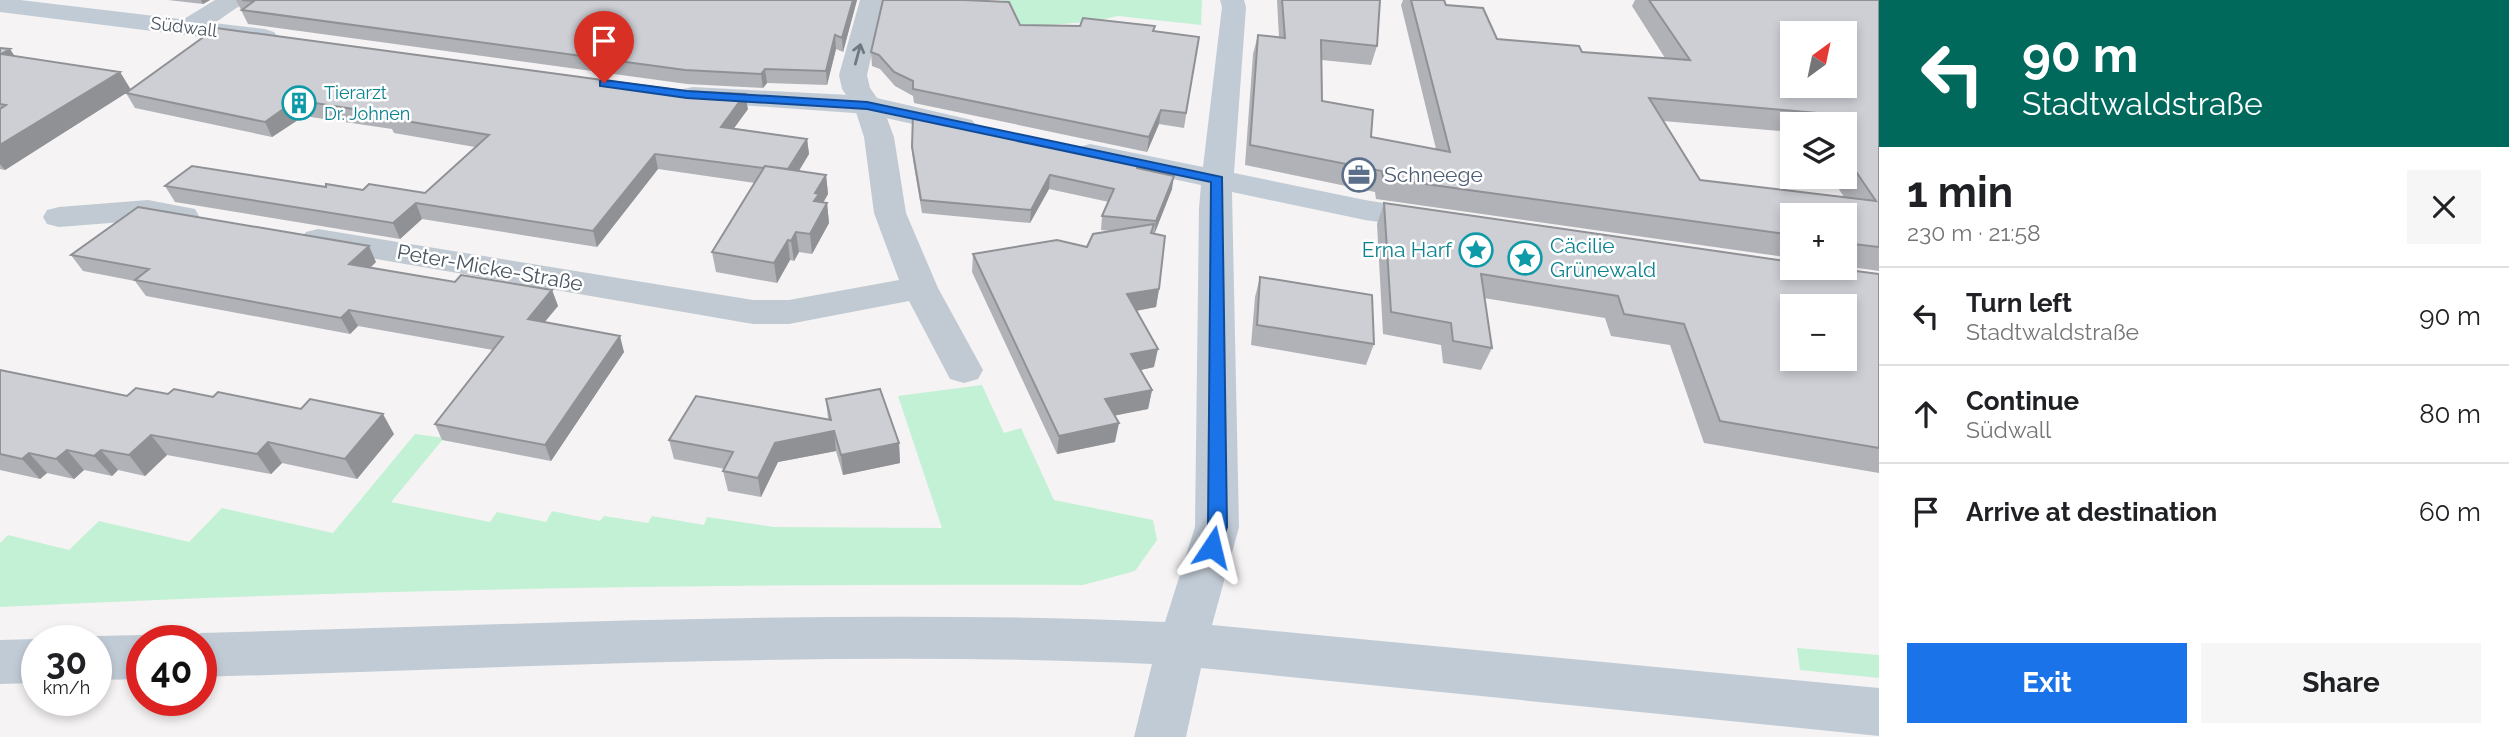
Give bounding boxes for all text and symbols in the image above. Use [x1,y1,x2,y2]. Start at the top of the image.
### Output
pin [574,11,634,83]
street label: Südwall [150,12,219,41]
north arrow [1780,21,1857,98]
map controls [1780,21,1857,371]
icon: arrive [585,22,623,60]
text: 90 m [2022,26,2138,83]
icon: left [1907,28,1998,119]
one-way arrow [853,43,866,65]
place label: Tierarzt Dr. Johnen [324,82,410,124]
building icon: Tierarzt Dr. Johnen [280,84,318,122]
text: Stadtwaldstraße [2022,85,2263,122]
button: layers [1780,112,1857,189]
office icon: Schneege [1340,156,1378,194]
place label: Schneege [1384,162,1483,187]
text: 1 min [1907,168,2013,217]
button: close [2407,170,2481,244]
button: + [1780,203,1857,280]
text: 230 m · 21:58 [1907,219,2041,246]
place icon: Erna Harf [1457,231,1495,269]
place label: Cäcilie Grünewald [1550,233,1656,282]
place label: Erna Harf [1362,237,1453,262]
street label: Peter-Micke-Straße [395,239,585,296]
place icon: Cäcilie Grünewald [1506,239,1544,277]
text: Turn left [1966,288,2072,318]
button: − [1780,294,1857,371]
icon: left [1907,297,1945,335]
text: 90 m [2419,301,2481,331]
text: Stadtwaldstraße [1966,318,2139,345]
text: Continue [1966,386,2079,416]
icon: ahead [1907,395,1945,433]
text: 80 m [2419,399,2481,429]
text: Südwall [1966,416,2051,443]
icon: arrive [1907,493,1945,531]
text: Arrive at destination [1966,497,2217,527]
text: 60 m [2419,497,2481,527]
position arrow [1175,510,1249,584]
speed limit sign: 40 [126,625,217,716]
text: 30 [46,641,87,682]
button: Exit [1907,643,2187,723]
button: Share [2201,643,2481,723]
text: km/h [43,677,90,698]

